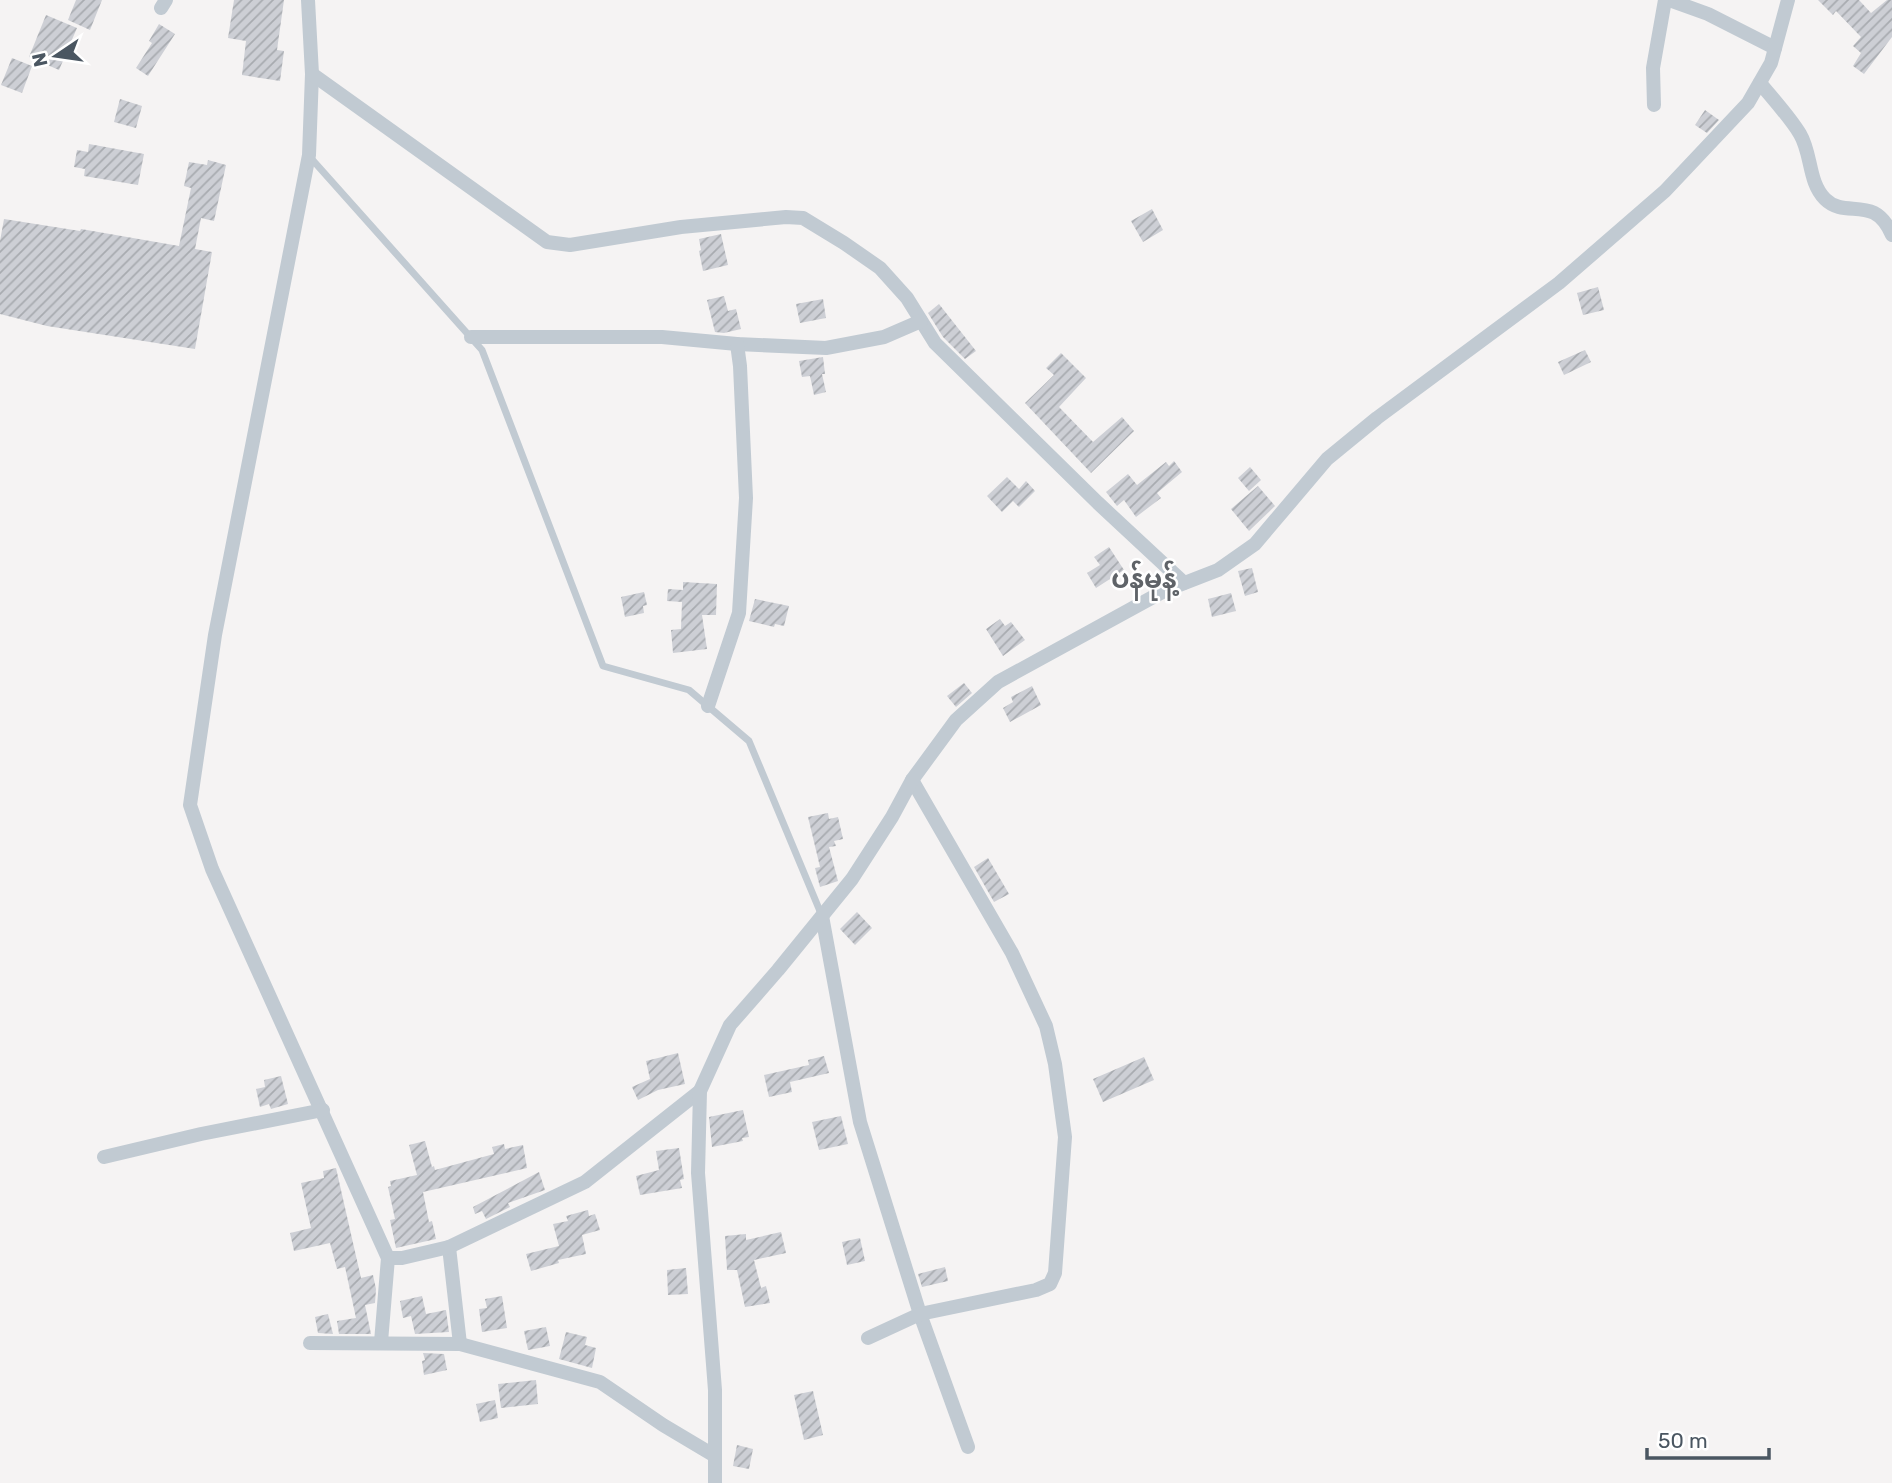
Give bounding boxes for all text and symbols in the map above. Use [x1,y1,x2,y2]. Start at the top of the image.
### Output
north arrow [21,21,91,91]
text: N [27,50,53,69]
district label: ပန်မုန့် [1111,560,1180,601]
scale bar [1647,1416,1770,1460]
text: 50 m [1658,1428,1708,1453]

